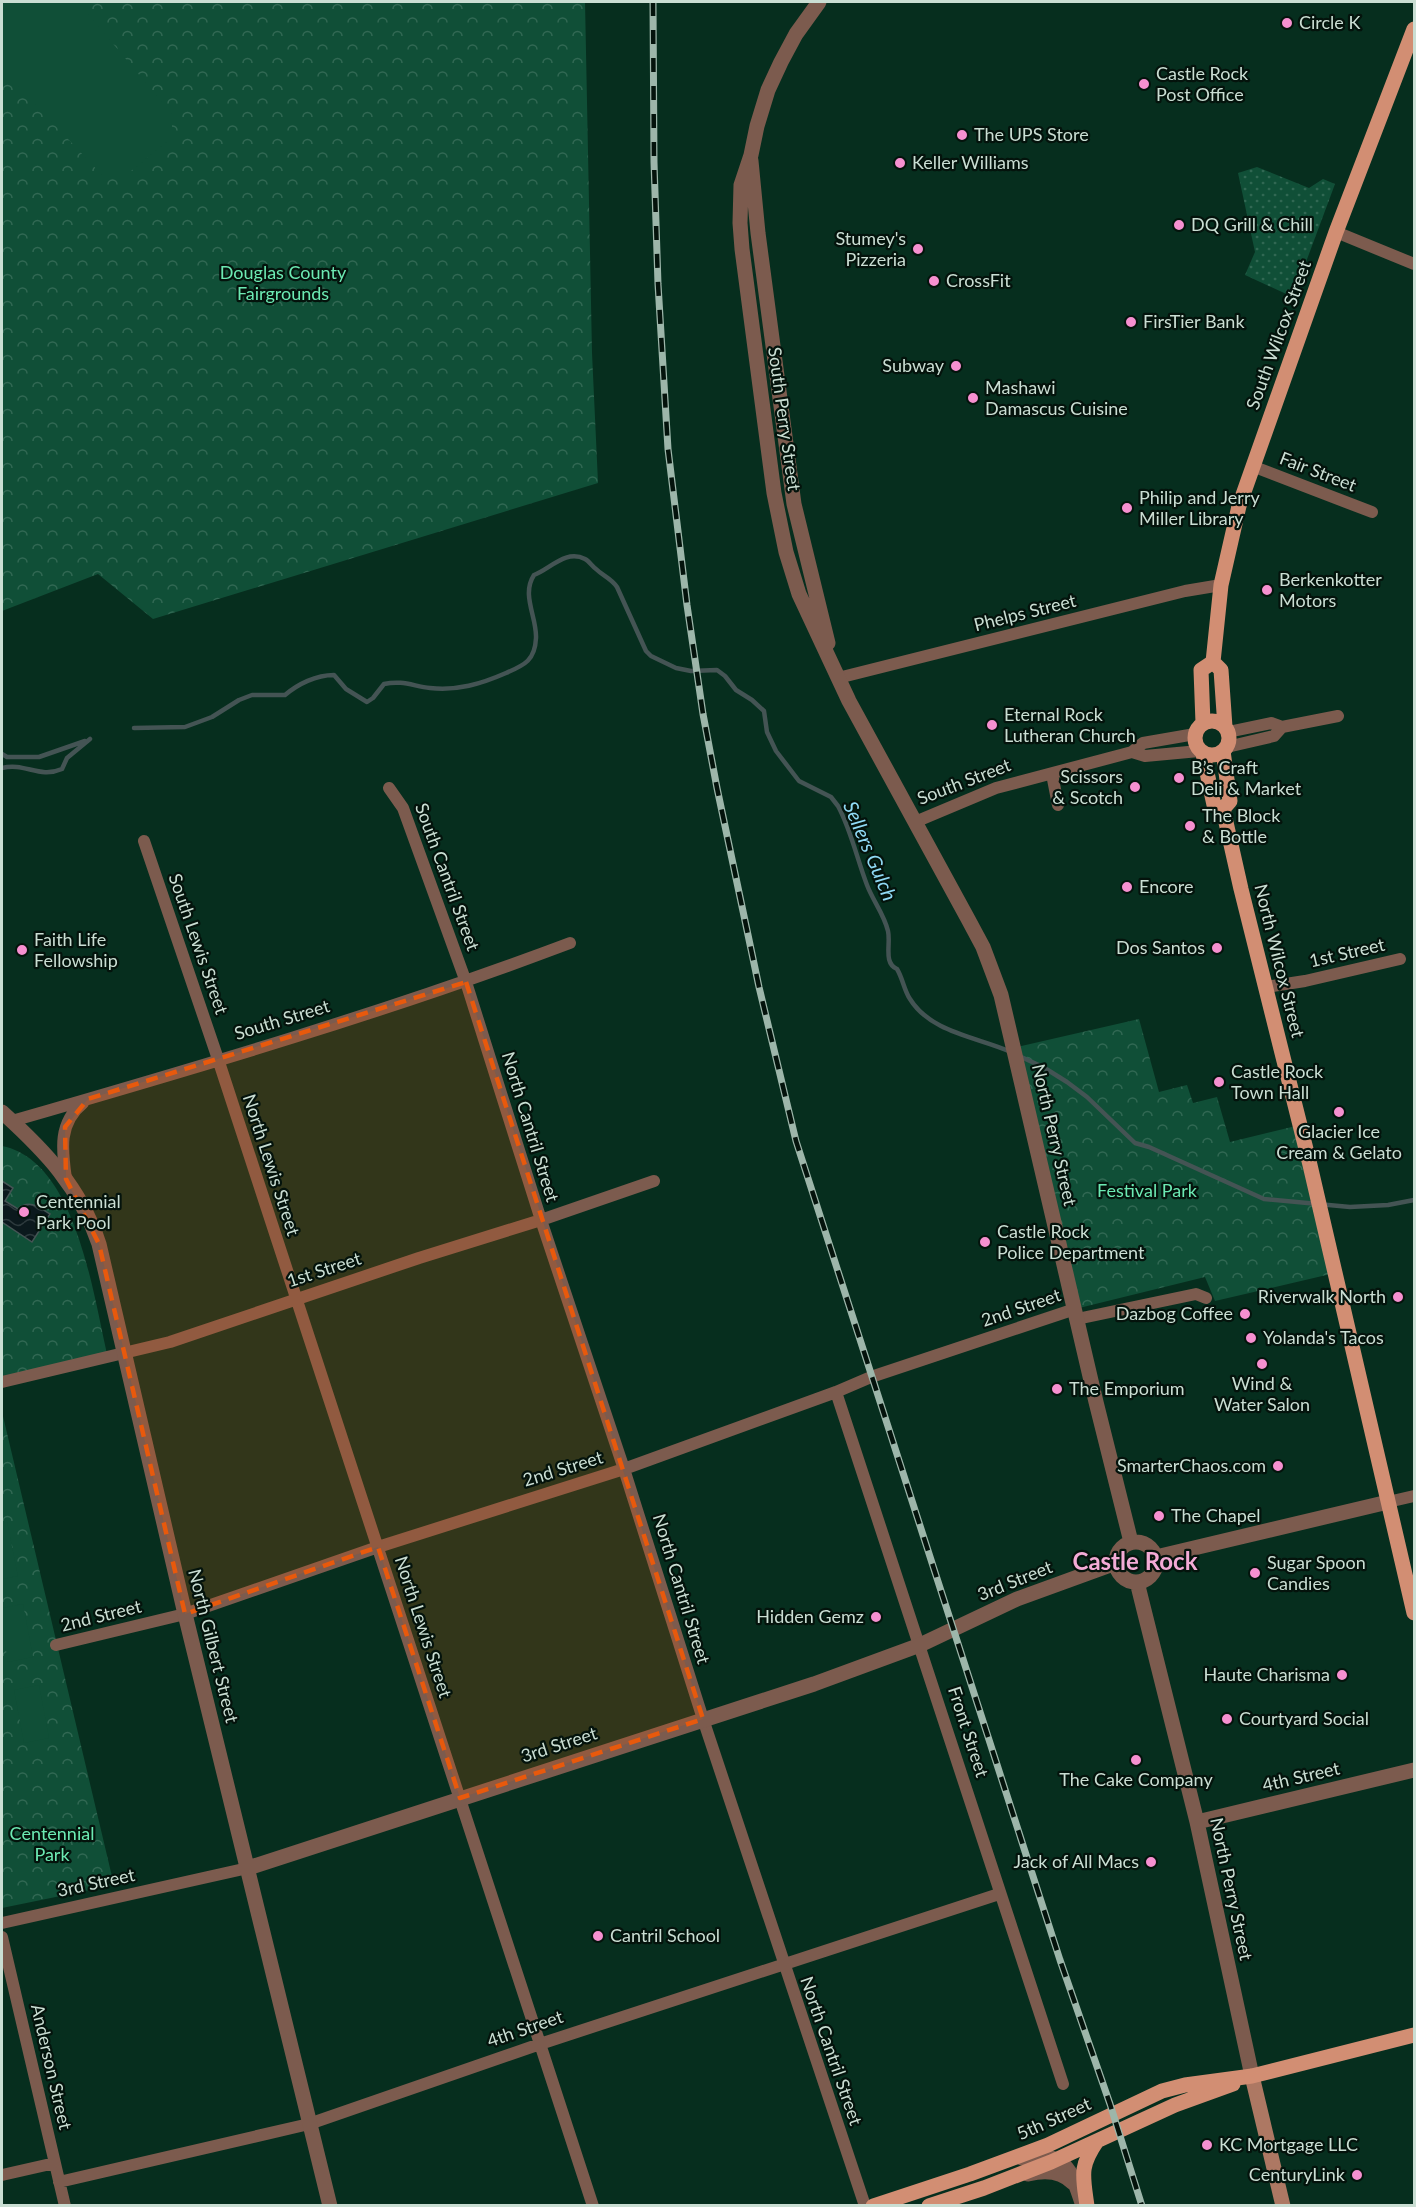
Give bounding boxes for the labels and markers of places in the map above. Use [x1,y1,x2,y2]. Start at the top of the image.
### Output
place label: Circle K [1299,11,1360,33]
marker: Circle K [1280,16,1294,30]
place label: Castle Rock Post Office [1156,62,1249,105]
marker: Castle Rock Post Office [1137,77,1151,91]
place label: The UPS Store [974,123,1089,145]
marker: The UPS Store [955,128,969,142]
place label: Keller Williams [912,151,1029,173]
marker: Keller Williams [893,156,907,170]
place label: DQ Grill & Chill [1191,213,1313,235]
marker: DQ Grill & Chill [1172,218,1186,232]
place label: Stumey's Pizzeria [835,227,906,270]
marker: Stumey's Pizzeria [911,242,925,256]
place label: CrossFit [946,269,1011,291]
marker: CrossFit [927,274,941,288]
place label: FirsTier Bank [1143,310,1245,332]
marker: FirsTier Bank [1124,315,1138,329]
place label: Subway [882,354,945,376]
marker: Subway [949,359,963,373]
place label: Mashawi Damascus Cuisine [985,376,1128,419]
marker: Mashawi Damascus Cuisine [966,391,980,405]
place label: Philip and Jerry Miller Library [1139,486,1260,529]
marker: Philip and Jerry Miller Library [1120,501,1134,515]
place label: Berkenkotter Motors [1279,568,1382,611]
marker: Berkenkotter Motors [1260,583,1274,597]
place label: Eternal Rock Lutheran Church [1004,703,1136,746]
marker: Eternal Rock Lutheran Church [985,718,999,732]
place label: B’s Craft Deli & Market [1191,756,1302,799]
place label: Scissors & Scotch [1052,765,1123,808]
marker: B’s Craft Deli & Market [1172,771,1186,785]
marker: Scissors & Scotch [1128,780,1142,794]
place label: The Block & Bottle [1202,804,1281,847]
marker: The Block & Bottle [1183,819,1197,833]
place label: Encore [1139,875,1194,897]
marker: Encore [1120,880,1134,894]
place label: Faith Life Fellowship [34,928,118,971]
place label: Dos Santos [1116,936,1205,958]
marker: Dos Santos [1210,941,1224,955]
marker: Faith Life Fellowship [15,943,29,957]
place label: Castle Rock Town Hall [1231,1060,1324,1103]
marker: Castle Rock Town Hall [1212,1075,1226,1089]
marker: Glacier Ice Cream & Gelato [1332,1105,1346,1119]
place label: Glacier Ice Cream & Gelato [1276,1120,1402,1163]
place label: Centennial Park Pool [36,1190,121,1233]
marker: Centennial Park Pool [17,1205,31,1219]
place label: Castle Rock Police Department [997,1220,1145,1263]
marker: Castle Rock Police Department [978,1235,992,1249]
place label: Riverwalk North [1258,1285,1386,1307]
marker: Riverwalk North [1391,1290,1405,1304]
place label: Dazbog Coffee [1116,1302,1233,1324]
marker: Dazbog Coffee [1238,1307,1252,1321]
place label: Yolanda's Tacos [1263,1326,1384,1348]
marker: Yolanda's Tacos [1244,1331,1258,1345]
marker: Wind & Water Salon [1255,1357,1269,1371]
place label: Wind & Water Salon [1214,1372,1310,1415]
place label: The Emporium [1069,1377,1185,1399]
marker: The Emporium [1050,1382,1064,1396]
place label: SmarterChaos.com [1117,1454,1266,1476]
marker: SmarterChaos.com [1271,1459,1285,1473]
place label: The Chapel [1171,1504,1261,1526]
marker: The Chapel [1152,1509,1166,1523]
place label: Sugar Spoon Candies [1267,1551,1366,1594]
marker: Sugar Spoon Candies [1248,1566,1262,1580]
place label: Hidden Gemz [756,1605,864,1627]
marker: Hidden Gemz [869,1610,883,1624]
place label: Haute Charisma [1204,1663,1330,1685]
marker: Haute Charisma [1335,1668,1349,1682]
place label: Courtyard Social [1239,1707,1369,1729]
marker: Courtyard Social [1220,1712,1234,1726]
marker: The Cake Company [1129,1753,1143,1767]
place label: The Cake Company [1059,1768,1213,1790]
place label: Jack of All Macs [1013,1850,1139,1872]
marker: Jack of All Macs [1144,1855,1158,1869]
place label: Cantril School [610,1924,720,1946]
marker: Cantril School [591,1929,605,1943]
place label: KC Mortgage LLC [1219,2133,1358,2155]
marker: KC Mortgage LLC [1200,2138,1214,2152]
place label: CenturyLink [1249,2163,1346,2185]
marker: CenturyLink [1350,2168,1364,2182]

